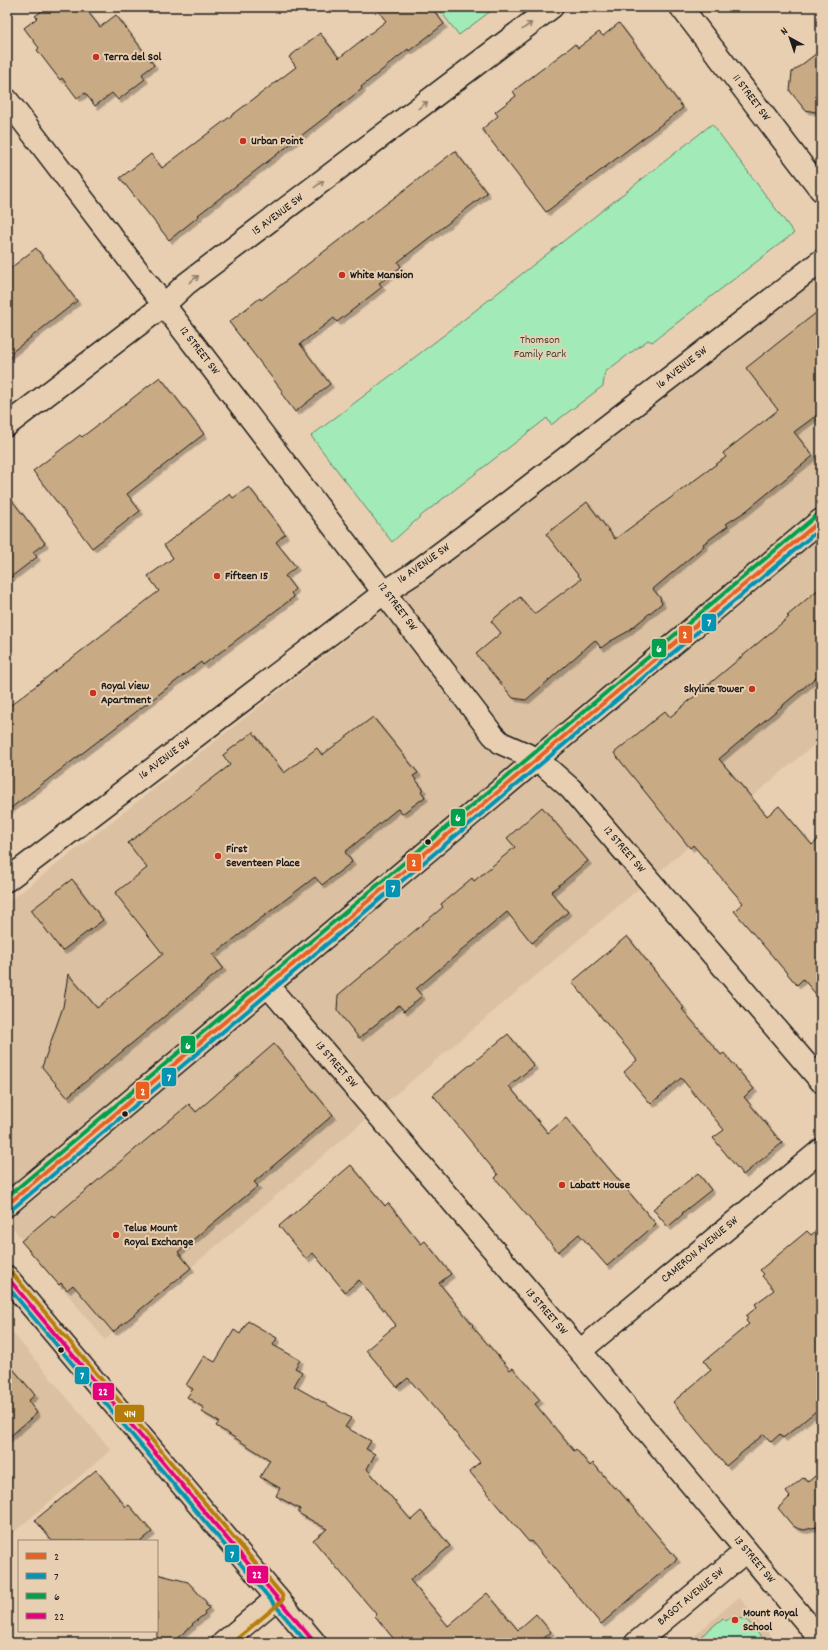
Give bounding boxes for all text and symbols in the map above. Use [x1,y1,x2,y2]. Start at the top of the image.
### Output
north arrow [770,18,810,58]
one-way arrow [521,22,532,31]
text: N [778,24,793,40]
place label: Terra del Sol [104,49,162,66]
marker: Terra del Sol [91,52,101,62]
street label: 11 STREET SW [728,71,774,125]
one-way arrow [418,101,429,109]
place label: Urban Point [251,133,304,150]
marker: Urban Point [238,136,248,146]
one-way arrow [314,179,325,188]
street label: 15 AVENUE SW [249,190,307,240]
place label: White Mansion [350,267,414,284]
marker: White Mansion [337,270,347,280]
one-way arrow [188,275,199,283]
street label: 12 STREET SW [175,323,223,379]
park label: Thomson Family Park [514,332,566,363]
street label: 16 AVENUE SW [653,342,711,394]
street label: 16 AVENUE SW [394,539,454,588]
place label: Fifteen 15 [225,568,269,585]
marker: Fifteen 15 [212,571,222,581]
street label: 12 STREET SW [373,579,421,635]
line badge: 7 [701,613,717,632]
text: 7 [707,616,712,632]
line badge: 2 [678,625,693,644]
text: 2 [683,628,688,644]
line badge: 6 [651,638,667,658]
text: 6 [656,642,662,658]
place label: Royal View Apartment [101,678,152,709]
place label: Skyline Tower [684,681,745,698]
marker: Skyline Tower [747,684,757,694]
marker: Royal View Apartment [88,688,98,698]
street label: 16 AVENUE SW [135,734,195,784]
line badge: 6 [450,808,466,827]
text: 6 [455,811,461,827]
street label: 12 STREET SW [599,823,649,877]
unlabelled marker [423,837,433,847]
place label: First Seventeen Place [226,841,300,872]
marker: First Seventeen Place [213,851,223,861]
line badge: 2 [406,853,422,872]
text: 2 [412,856,417,872]
line badge: 7 [385,879,401,898]
text: 7 [391,882,396,898]
line badge: 6 [180,1035,196,1054]
street label: 13 STREET SW [311,1038,361,1092]
text: 6 [185,1039,191,1055]
line badge: 7 [161,1067,177,1087]
text: 7 [167,1071,172,1087]
line badge: 2 [135,1081,150,1100]
text: 2 [141,1085,146,1101]
unlabelled marker [120,1109,130,1119]
place label: Labatt House [570,1177,631,1194]
marker: Labatt House [557,1180,567,1190]
street label: CAMERON AVENUE SW [658,1212,742,1287]
place label: Telus Mount Royal Exchange [124,1220,194,1251]
marker: Telus Mount Royal Exchange [111,1230,121,1240]
street label: 13 STREET SW [521,1285,571,1339]
unlabelled marker [56,1345,66,1355]
line badge: 7 [74,1366,90,1385]
text: 7 [80,1369,85,1385]
line badge: 22 [92,1382,115,1401]
text: 22 [98,1385,108,1401]
line badge: 414 [114,1404,145,1423]
text: 414 [124,1407,136,1423]
street label: 13 STREET SW [729,1533,779,1587]
legend [18,1540,158,1632]
line badge: 7 [224,1544,240,1563]
text: 7 [230,1548,235,1564]
text: 2 [54,1549,59,1566]
street label: BAGOT AVENUE SW [654,1564,728,1630]
line badge: 22 [246,1565,269,1584]
text: 22 [252,1568,262,1584]
text: 7 [54,1569,59,1586]
text: 6 [54,1589,60,1606]
place label: Mount Royal School [743,1605,798,1636]
text: 22 [54,1609,65,1626]
marker: Mount Royal School [730,1615,740,1625]

